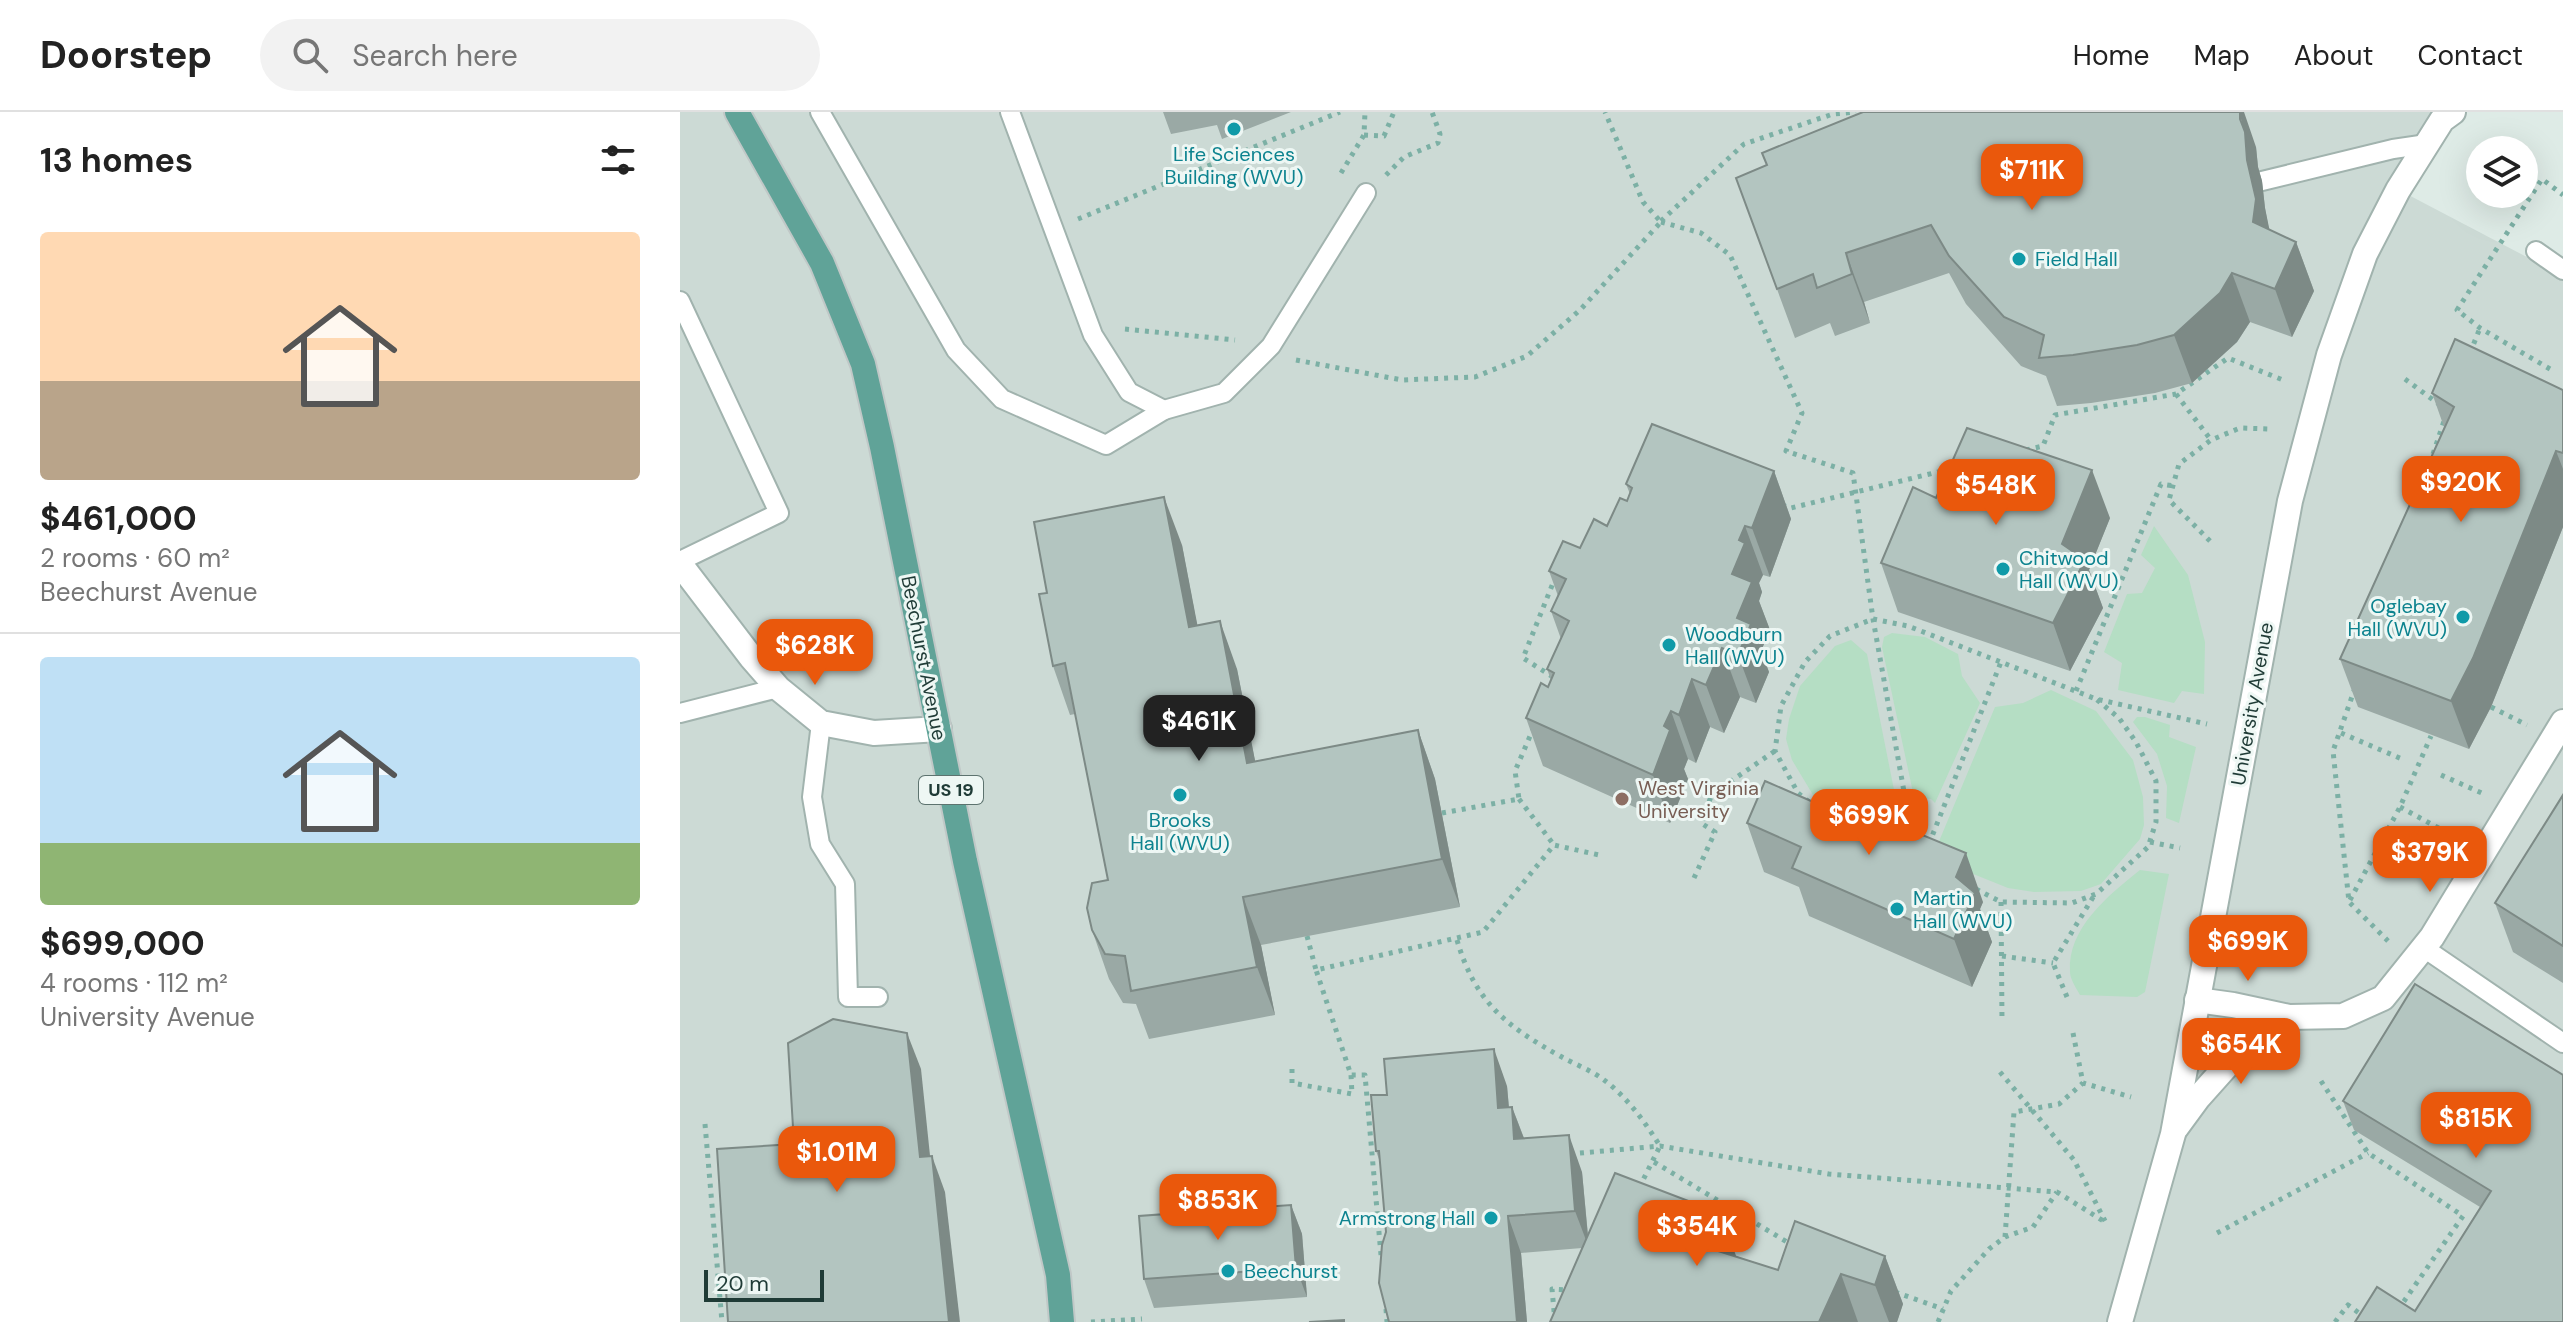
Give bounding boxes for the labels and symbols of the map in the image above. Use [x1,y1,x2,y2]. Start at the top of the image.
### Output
marker: Life Sciences Building (WVU) [1225,120,1243,138]
place label: Life Sciences Building (WVU) [1165,141,1303,190]
pin: $711K [1976,144,2088,212]
place label: Field Hall [2035,246,2118,272]
marker: Field Hall [2010,250,2028,268]
pin: $920K [2405,456,2517,524]
pin: $548K [1940,459,2052,527]
place label: Chitwood Hall (WVU) [2019,545,2119,594]
marker: Chitwood Hall (WVU) [1994,560,2012,578]
street label: Beechurst Avenue [895,573,953,743]
place label: Oglebay Hall (WVU) [2348,593,2447,642]
marker: Oglebay Hall (WVU) [2454,608,2472,626]
pin: $628K [759,619,871,687]
street label: University Avenue [2225,620,2279,788]
place label: Woodburn Hall (WVU) [1685,621,1785,670]
marker: Woodburn Hall (WVU) [1660,636,1678,654]
pin: $461K [1143,695,1255,763]
place label: West Virginia University [1638,775,1759,824]
road number: US 19 [919,776,983,804]
marker: Brooks Hall (WVU) [1171,786,1189,804]
pin: $699K [1813,789,1925,857]
marker: West Virginia University [1613,790,1631,808]
place label: Brooks Hall (WVU) [1130,807,1230,856]
pin: $379K [2374,826,2486,894]
place label: Martin Hall (WVU) [1913,885,2013,934]
marker: Martin Hall (WVU) [1888,900,1906,918]
pin: $699K [2192,915,2304,983]
pin: $654K [2185,1018,2297,1086]
pin: $815K [2420,1092,2532,1160]
pin: $1.01M [772,1126,902,1194]
pin: $853K [1162,1174,1274,1242]
pin: $354K [1641,1200,1753,1268]
place label: Armstrong Hall [1339,1205,1475,1231]
marker: Armstrong Hall [1482,1209,1500,1227]
place label: Beechurst [1244,1258,1338,1284]
marker: Beechurst [1219,1262,1237,1280]
scale bar [704,1266,824,1302]

